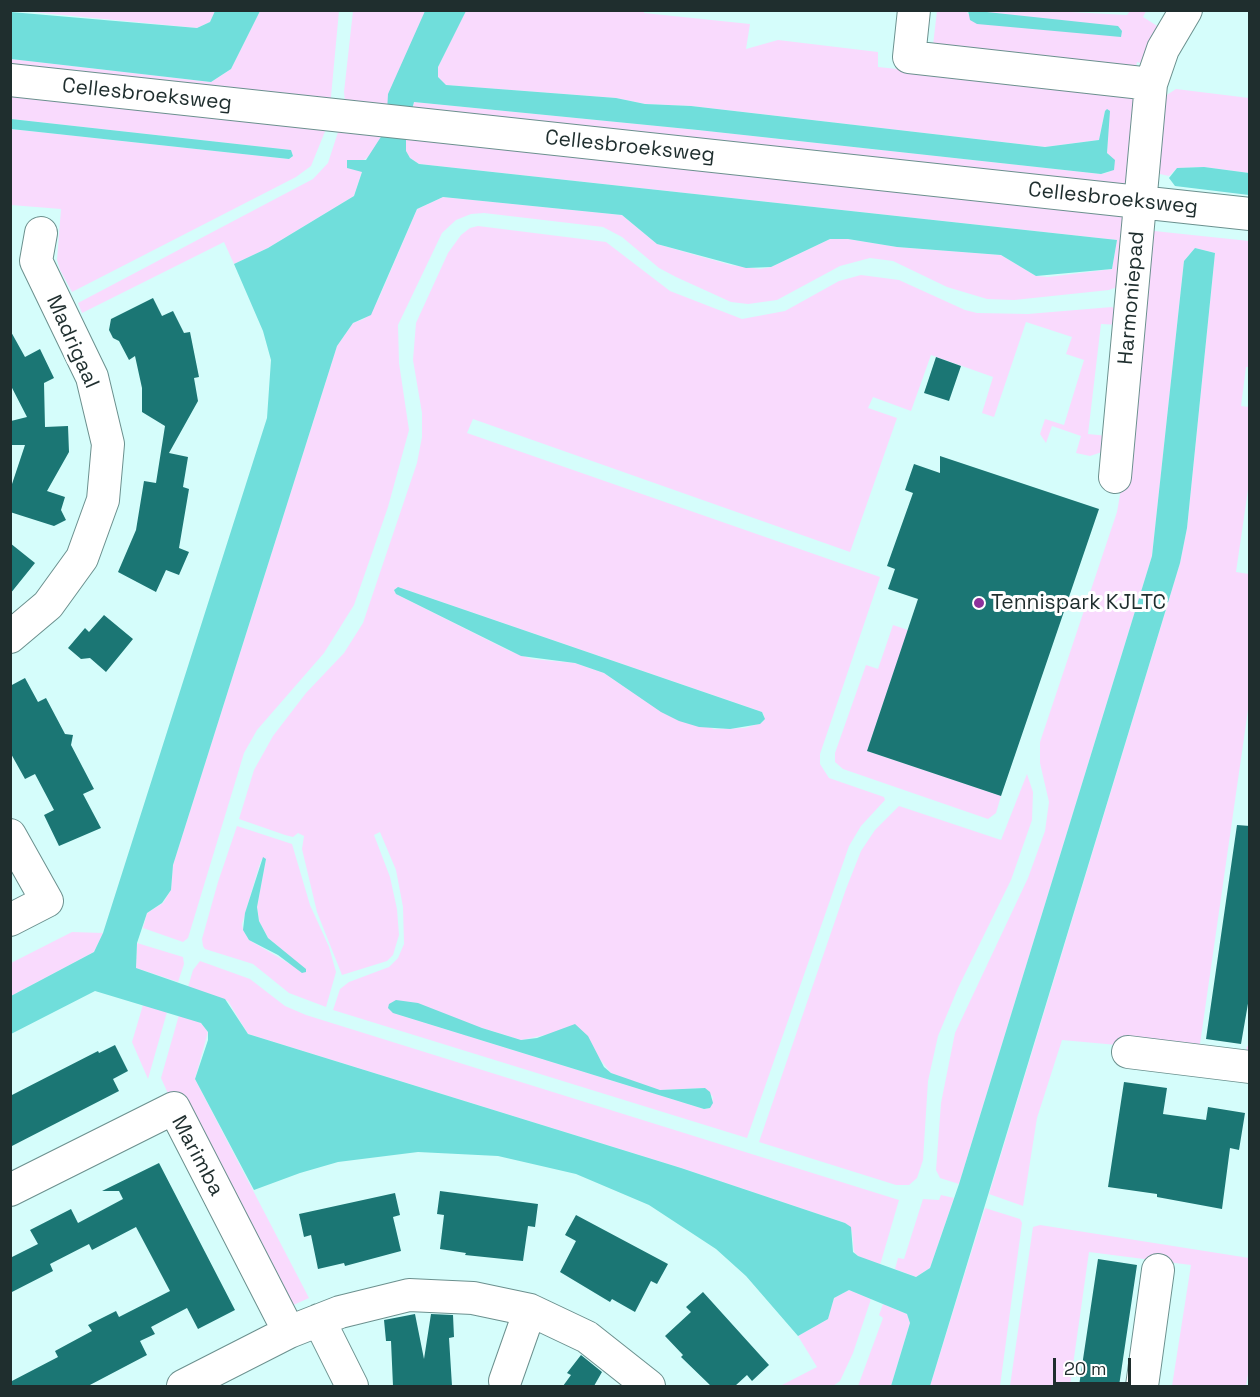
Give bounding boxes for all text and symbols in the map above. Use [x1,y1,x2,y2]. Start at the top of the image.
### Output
street label: Cellesbroeksweg [61,74,233,116]
street label: Cellesbroeksweg [544,126,716,168]
street label: Cellesbroeksweg [1027,178,1199,220]
street label: Harmoniepad [1114,230,1150,366]
street label: Madrigaal [40,292,104,392]
place label: Tennispark KJLTC [991,590,1166,616]
marker: Tennispark KJLTC [972,596,986,610]
street label: Marimba [165,1112,229,1200]
scale bar [1056,1346,1134,1384]
text: 20 m [1064,1357,1107,1380]

